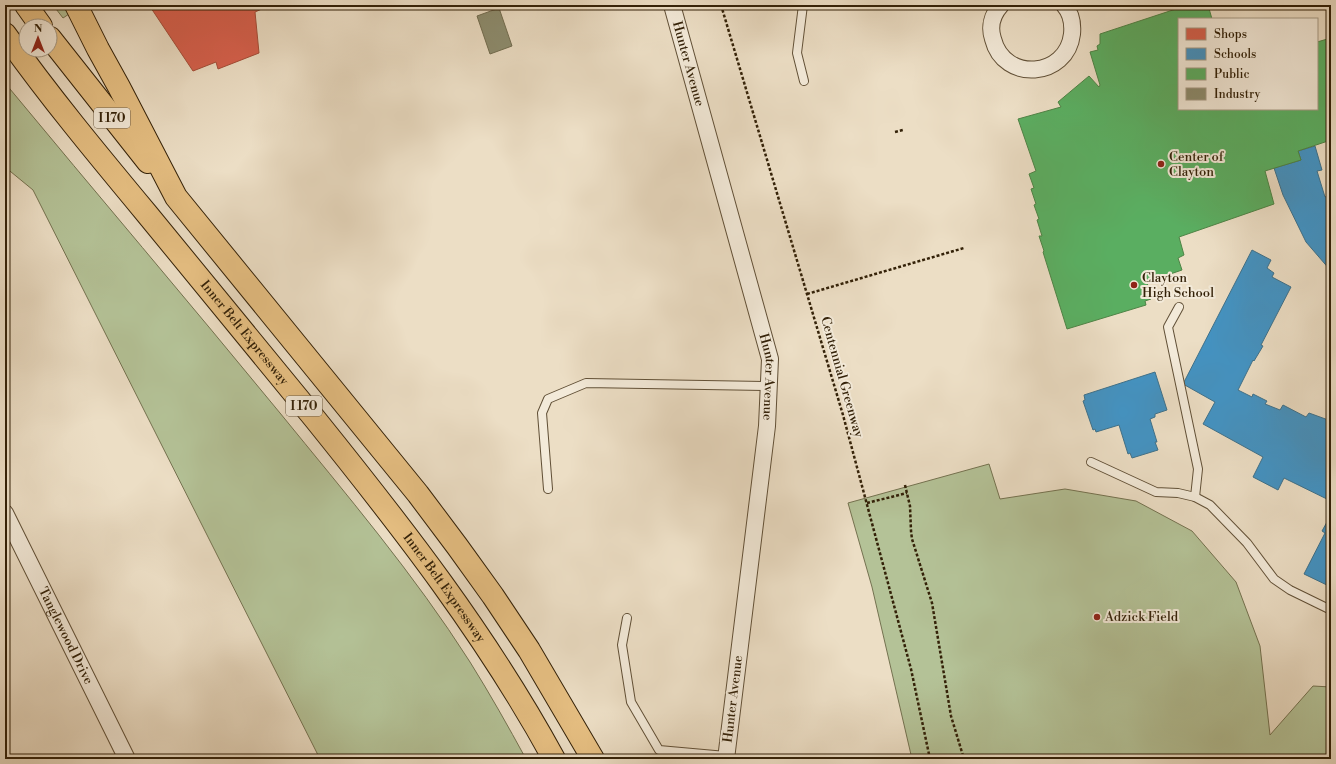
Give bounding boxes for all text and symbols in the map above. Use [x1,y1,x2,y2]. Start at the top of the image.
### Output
north arrow [18,18,58,58]
legend [1178,18,1318,110]
street label: Hunter Avenue [669,19,708,109]
text: N [34,22,43,36]
text: Shops [1214,27,1247,42]
text: Schools [1214,47,1256,62]
text: Public [1214,67,1250,82]
text: Industry [1214,87,1261,102]
road number: I 170 [94,108,130,128]
place label: Center of Clayton [1169,149,1225,180]
marker: Center of Clayton [1156,159,1166,169]
place label: Clayton High School [1142,270,1214,301]
street label: Inner Belt Expressway [197,277,293,389]
marker: Clayton High School [1129,280,1139,290]
street label: Centennial Greenway [817,315,867,440]
street label: Hunter Avenue [755,332,778,421]
road number: I 170 [286,396,322,416]
street label: Inner Belt Expressway [400,530,489,646]
street label: Tanglewood Drive [35,584,97,687]
place label: Adzick Field [1104,609,1179,625]
marker: Adzick Field [1092,612,1102,622]
street label: Hunter Avenue [720,654,746,744]

